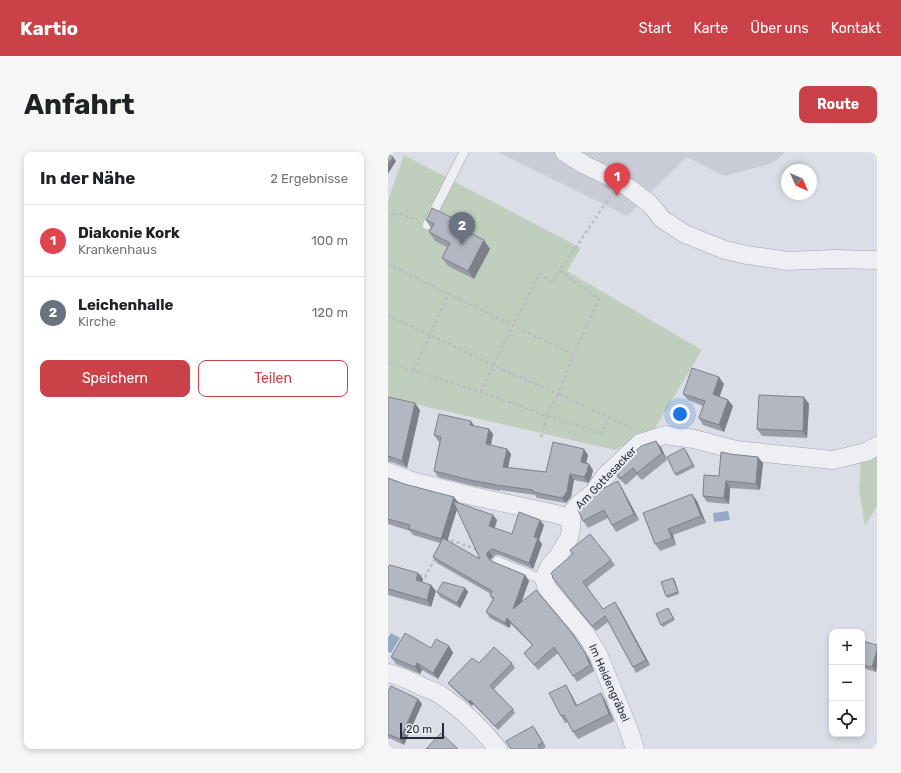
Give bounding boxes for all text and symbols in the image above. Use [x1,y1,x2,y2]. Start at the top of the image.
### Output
text: Kartio [20,17,78,40]
text: Start [639,20,672,37]
text: Karte [694,20,728,37]
text: Über uns [750,20,809,37]
text: Kontakt [831,20,881,37]
button: Route [799,86,877,123]
text: Anfahrt [24,88,135,121]
pin: 1 [604,163,630,196]
north arrow [781,164,817,200]
text: In der Nähe [40,168,135,188]
text: 2 Ergebnisse [270,171,348,186]
pin: 2 [449,212,475,245]
text: Diakonie Kork [78,224,180,242]
text: 1 [50,233,56,248]
text: 100 m [311,233,348,248]
text: Krankenhaus [78,242,157,257]
text: Leichenhalle [78,296,173,314]
text: 2 [49,305,57,320]
text: 120 m [312,305,348,320]
text: Kirche [78,314,116,329]
button: Speichern [40,360,190,397]
button: Teilen [198,360,348,397]
your location [670,404,690,424]
street label: Am Gottesacker [573,443,640,512]
map controls [829,629,865,737]
button: + [829,629,865,665]
street label: Im Heidengräbel [586,642,632,724]
button: − [829,665,865,701]
button: locate [829,701,865,737]
scale bar [400,721,444,740]
text: 20 m [406,723,432,736]

